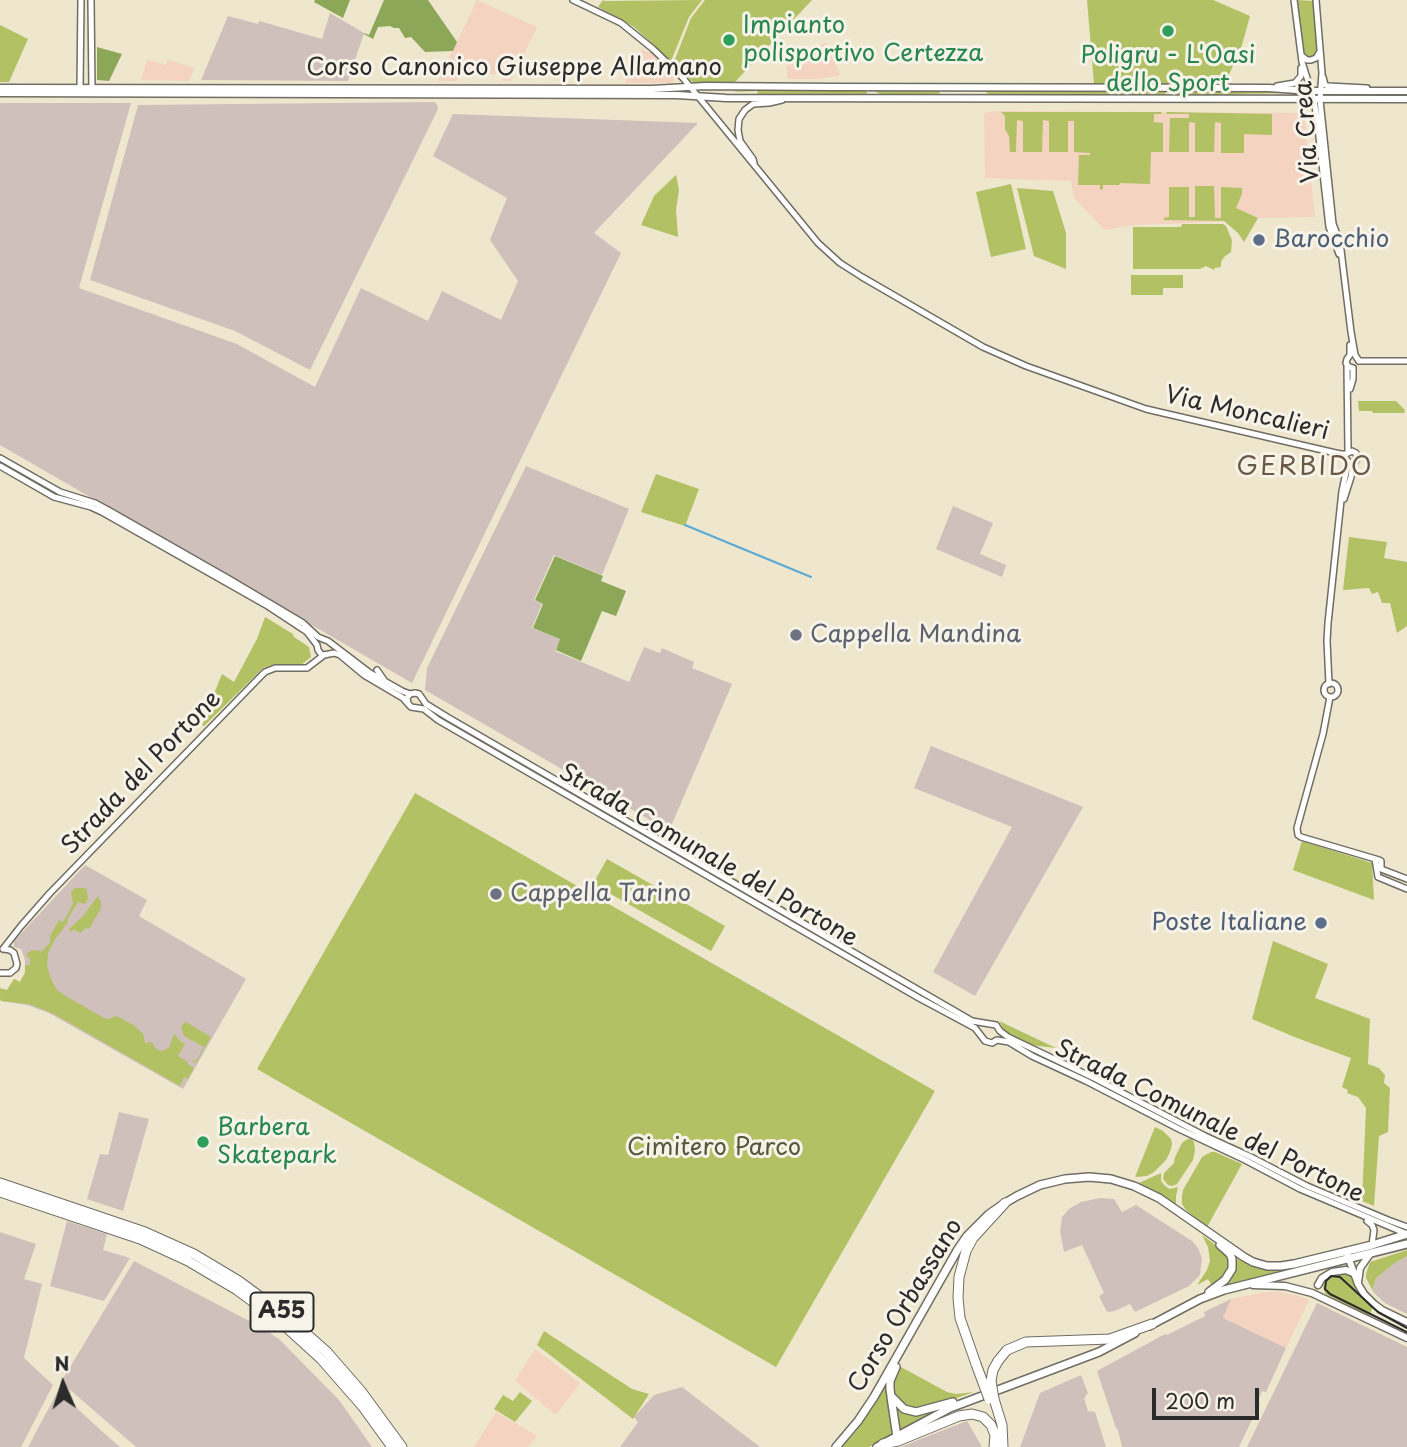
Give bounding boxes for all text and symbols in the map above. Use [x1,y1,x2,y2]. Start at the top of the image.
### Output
place label: Impianto polisportivo Certezza [743,12,983,68]
marker: Poligru - L'Oasi dello Sport [1160,23,1176,39]
marker: Impianto polisportivo Certezza [721,32,737,48]
place label: Poligru - L'Oasi dello Sport [1080,42,1256,98]
street label: Corso Canonico Giuseppe Allamano [306,54,722,82]
street label: Via Crea [1290,80,1326,184]
place label: Barocchio [1273,226,1389,254]
marker: Barocchio [1251,232,1267,248]
street label: Via Moncalieri [1162,381,1332,447]
district label: GERBIDO [1239,452,1371,484]
place label: Cappella Mandina [810,621,1021,649]
marker: Cappella Mandina [788,627,804,643]
street label: Strada del Portone [56,685,228,861]
street label: Strada Comunale del Portone [553,758,863,954]
place label: Cappella Tarino [510,880,691,908]
marker: Cappella Tarino [488,886,504,902]
place label: Poste Italiane [1152,909,1307,937]
marker: Poste Italiane [1313,915,1329,931]
street label: Strada Comunale del Portone [1050,1034,1368,1210]
place label: Barbera Skatepark [217,1114,337,1170]
marker: Barbera Skatepark [195,1134,211,1150]
park label: Cimitero Parco [627,1134,801,1162]
street label: Corso Orbassano [843,1214,969,1398]
road number: A55 [250,1292,314,1331]
north arrow [28,1349,98,1419]
text: N [54,1349,70,1377]
scale bar [1155,1374,1262,1418]
text: 200 m [1165,1384,1235,1416]

